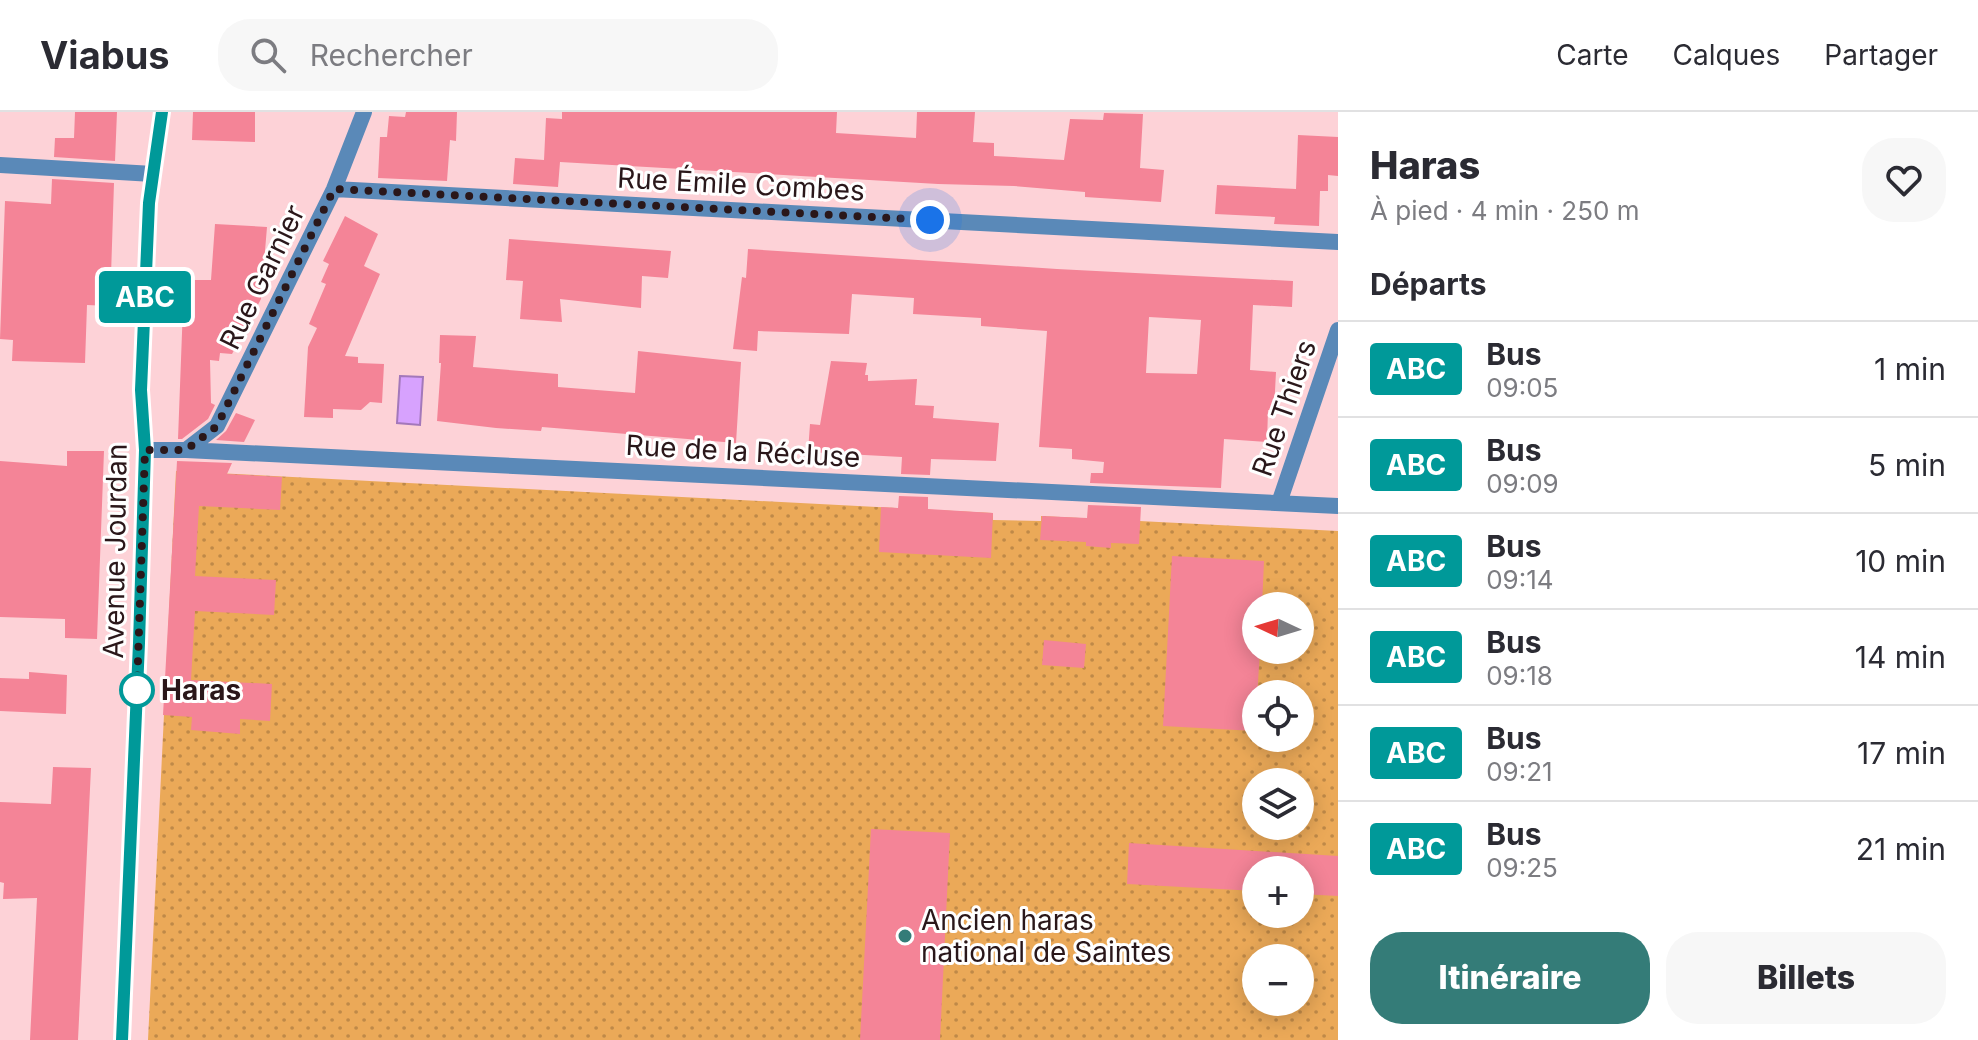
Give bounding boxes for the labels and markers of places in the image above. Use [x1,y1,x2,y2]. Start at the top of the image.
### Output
marker: Haras [120,673,154,707]
place label: Haras [161,673,241,707]
place label: Ancien haras national de Saintes [921,903,1171,969]
marker: Ancien haras national de Saintes [896,927,914,945]

